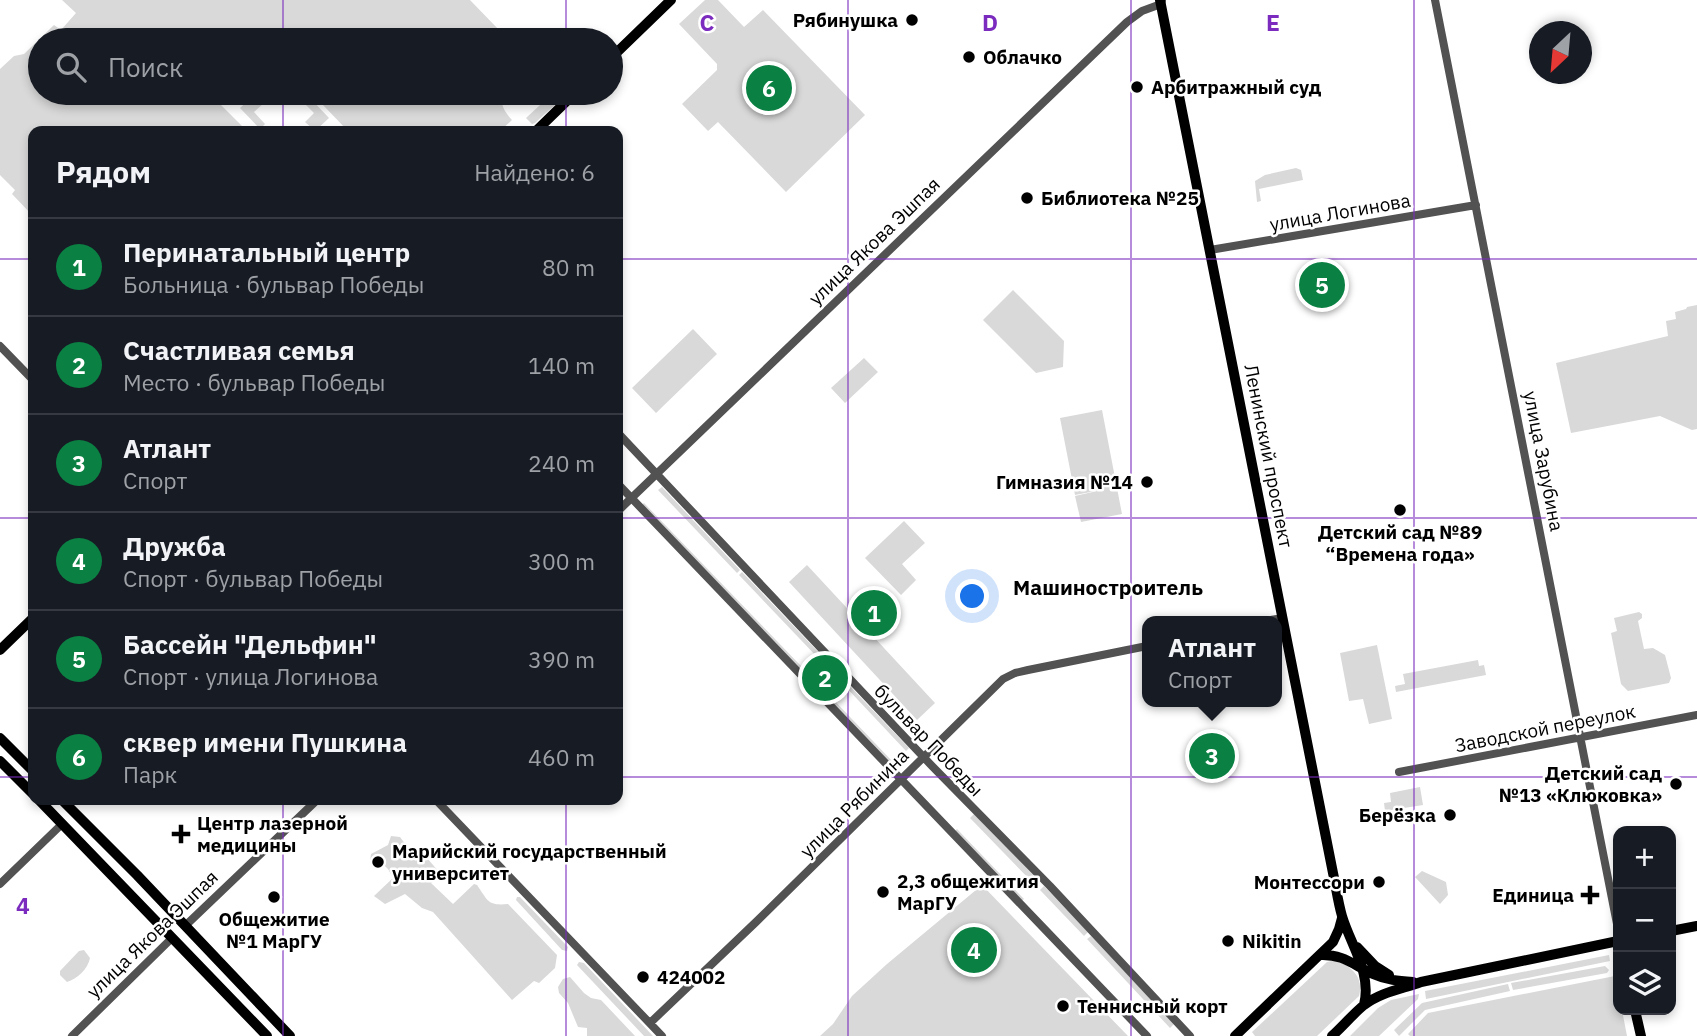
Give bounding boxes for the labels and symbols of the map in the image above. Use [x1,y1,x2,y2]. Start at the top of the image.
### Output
text: C [700,7,715,37]
text: D [982,7,998,37]
text: E [1266,7,1280,37]
place label: Рябинушка [793,8,898,32]
marker: Рябинушка [904,12,920,28]
north arrow [1529,21,1592,84]
place label: Облачко [983,45,1062,69]
marker: Облачко [961,49,977,65]
pin: 6 [746,62,792,114]
place label: Арбитражный суд [1151,75,1322,99]
marker: Арбитражный суд [1129,79,1145,95]
street label: улица Якова Эшпая [803,172,945,310]
place label: Библиотека №25 [1041,186,1199,210]
street label: улица Логинова [1268,188,1412,236]
marker: Библиотека №25 [1019,190,1035,206]
pin: 5 [1299,259,1345,311]
street label: Ленинский проспект [1239,362,1299,550]
street label: улица Зарубина [1519,389,1569,533]
place label: Гимназия №14 [996,470,1133,494]
marker: Гимназия №14 [1139,474,1155,490]
marker: Детский сад №89 “Времена года» [1392,502,1408,518]
place label: Детский сад №89 “Времена года» [1318,520,1482,566]
district label: Машиностроитель [1013,573,1203,601]
your location [955,579,989,613]
pin: 1 [851,587,897,639]
pin: 2 [802,652,848,704]
street label: бульвар Победы [869,679,989,801]
street label: Заводской переулок [1453,699,1637,757]
pin: 3 [1189,730,1235,782]
street label: улица Рябинина [795,744,913,862]
place label: Детский сад №13 «Клюковка» [1499,761,1662,807]
marker: Детский сад №13 «Клюковка» [1668,776,1684,792]
place label: Берёзка [1359,803,1436,827]
marker: Берёзка [1442,807,1458,823]
place label: Центр лазерной медицины [197,811,348,857]
marker: Центр лазерной медицины [171,824,191,844]
place label: Марийский государственный университет [392,839,667,885]
marker: Марийский государственный университет [370,854,386,870]
street label: улица Якова Эшпая [81,865,223,1003]
place label: 2,3 общежития МарГУ [897,869,1039,915]
place label: Монтессори [1254,870,1365,894]
marker: Монтессори [1371,874,1387,890]
place label: Единица [1492,883,1574,907]
marker: 2,3 общежития МарГУ [875,884,891,900]
marker: Единица [1580,885,1600,905]
marker: Общежитие №1 МарГУ [266,889,282,905]
text: 4 [16,890,30,920]
place label: Общежитие №1 МарГУ [218,907,330,953]
pin: 4 [951,924,997,976]
place label: Nikitin [1242,929,1302,953]
marker: Nikitin [1220,933,1236,949]
place label: 424002 [657,965,725,989]
marker: 424002 [635,969,651,985]
place label: Теннисный корт [1077,994,1228,1018]
marker: Теннисный корт [1055,998,1071,1014]

